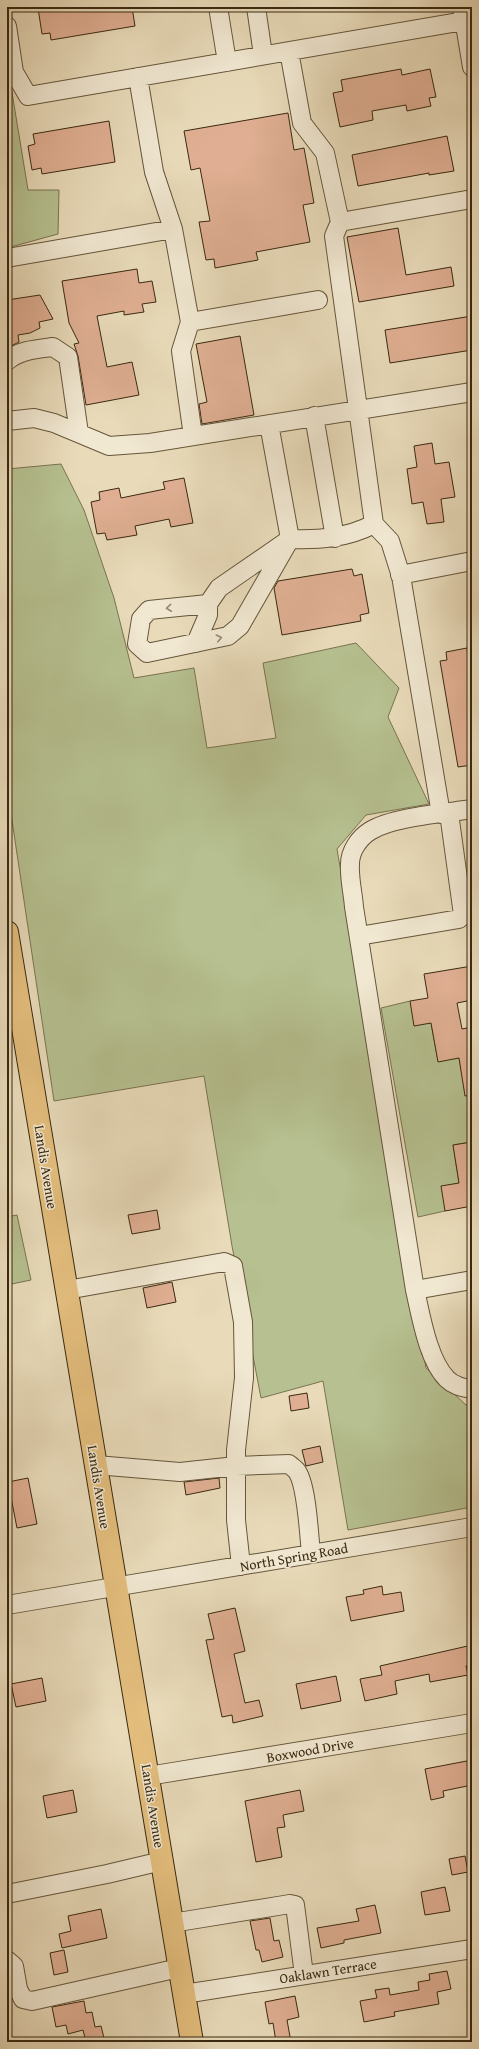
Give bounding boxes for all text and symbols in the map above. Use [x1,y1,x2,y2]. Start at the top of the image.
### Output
one-way arrow [166,603,172,612]
one-way arrow [216,635,222,643]
street label: Landis Avenue [30,1124,63,1211]
street label: Landis Avenue [83,1444,116,1531]
street label: North Spring Road [238,1538,350,1576]
street label: Boxwood Drive [265,1732,355,1767]
street label: Landis Avenue [137,1763,170,1850]
street label: Oaklawn Terrace [278,1953,378,1989]

